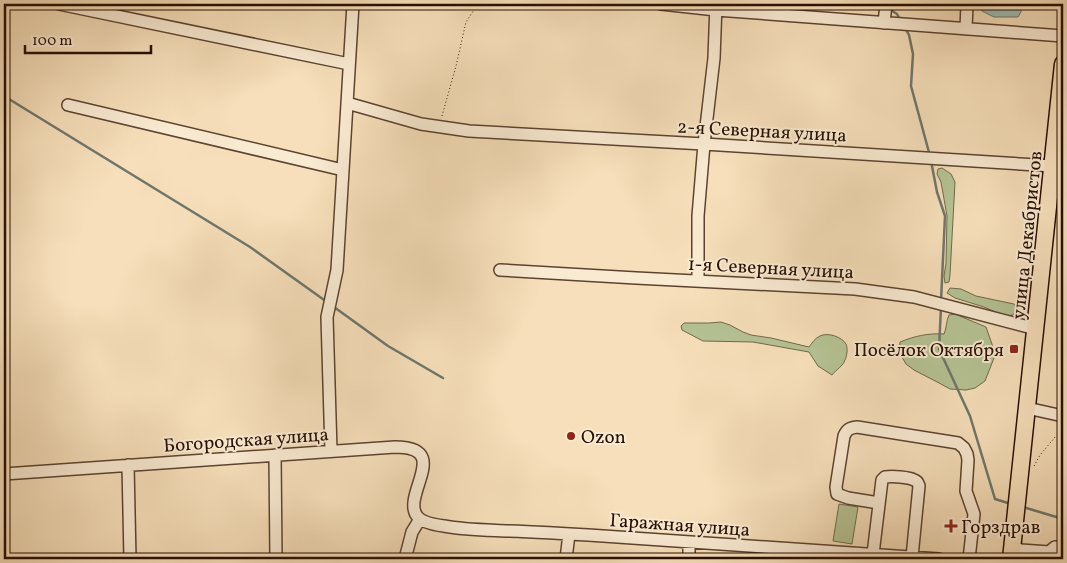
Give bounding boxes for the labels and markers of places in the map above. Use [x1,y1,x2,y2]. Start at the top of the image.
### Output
place label: Посёлок Октября [854,338,1004,364]
marker: Посёлок Октября [1008,343,1020,355]
place label: Ozon [581,425,626,451]
marker: Ozon [565,430,577,442]
place label: Горздрав [961,515,1040,541]
marker: Горздрав [945,520,957,532]

